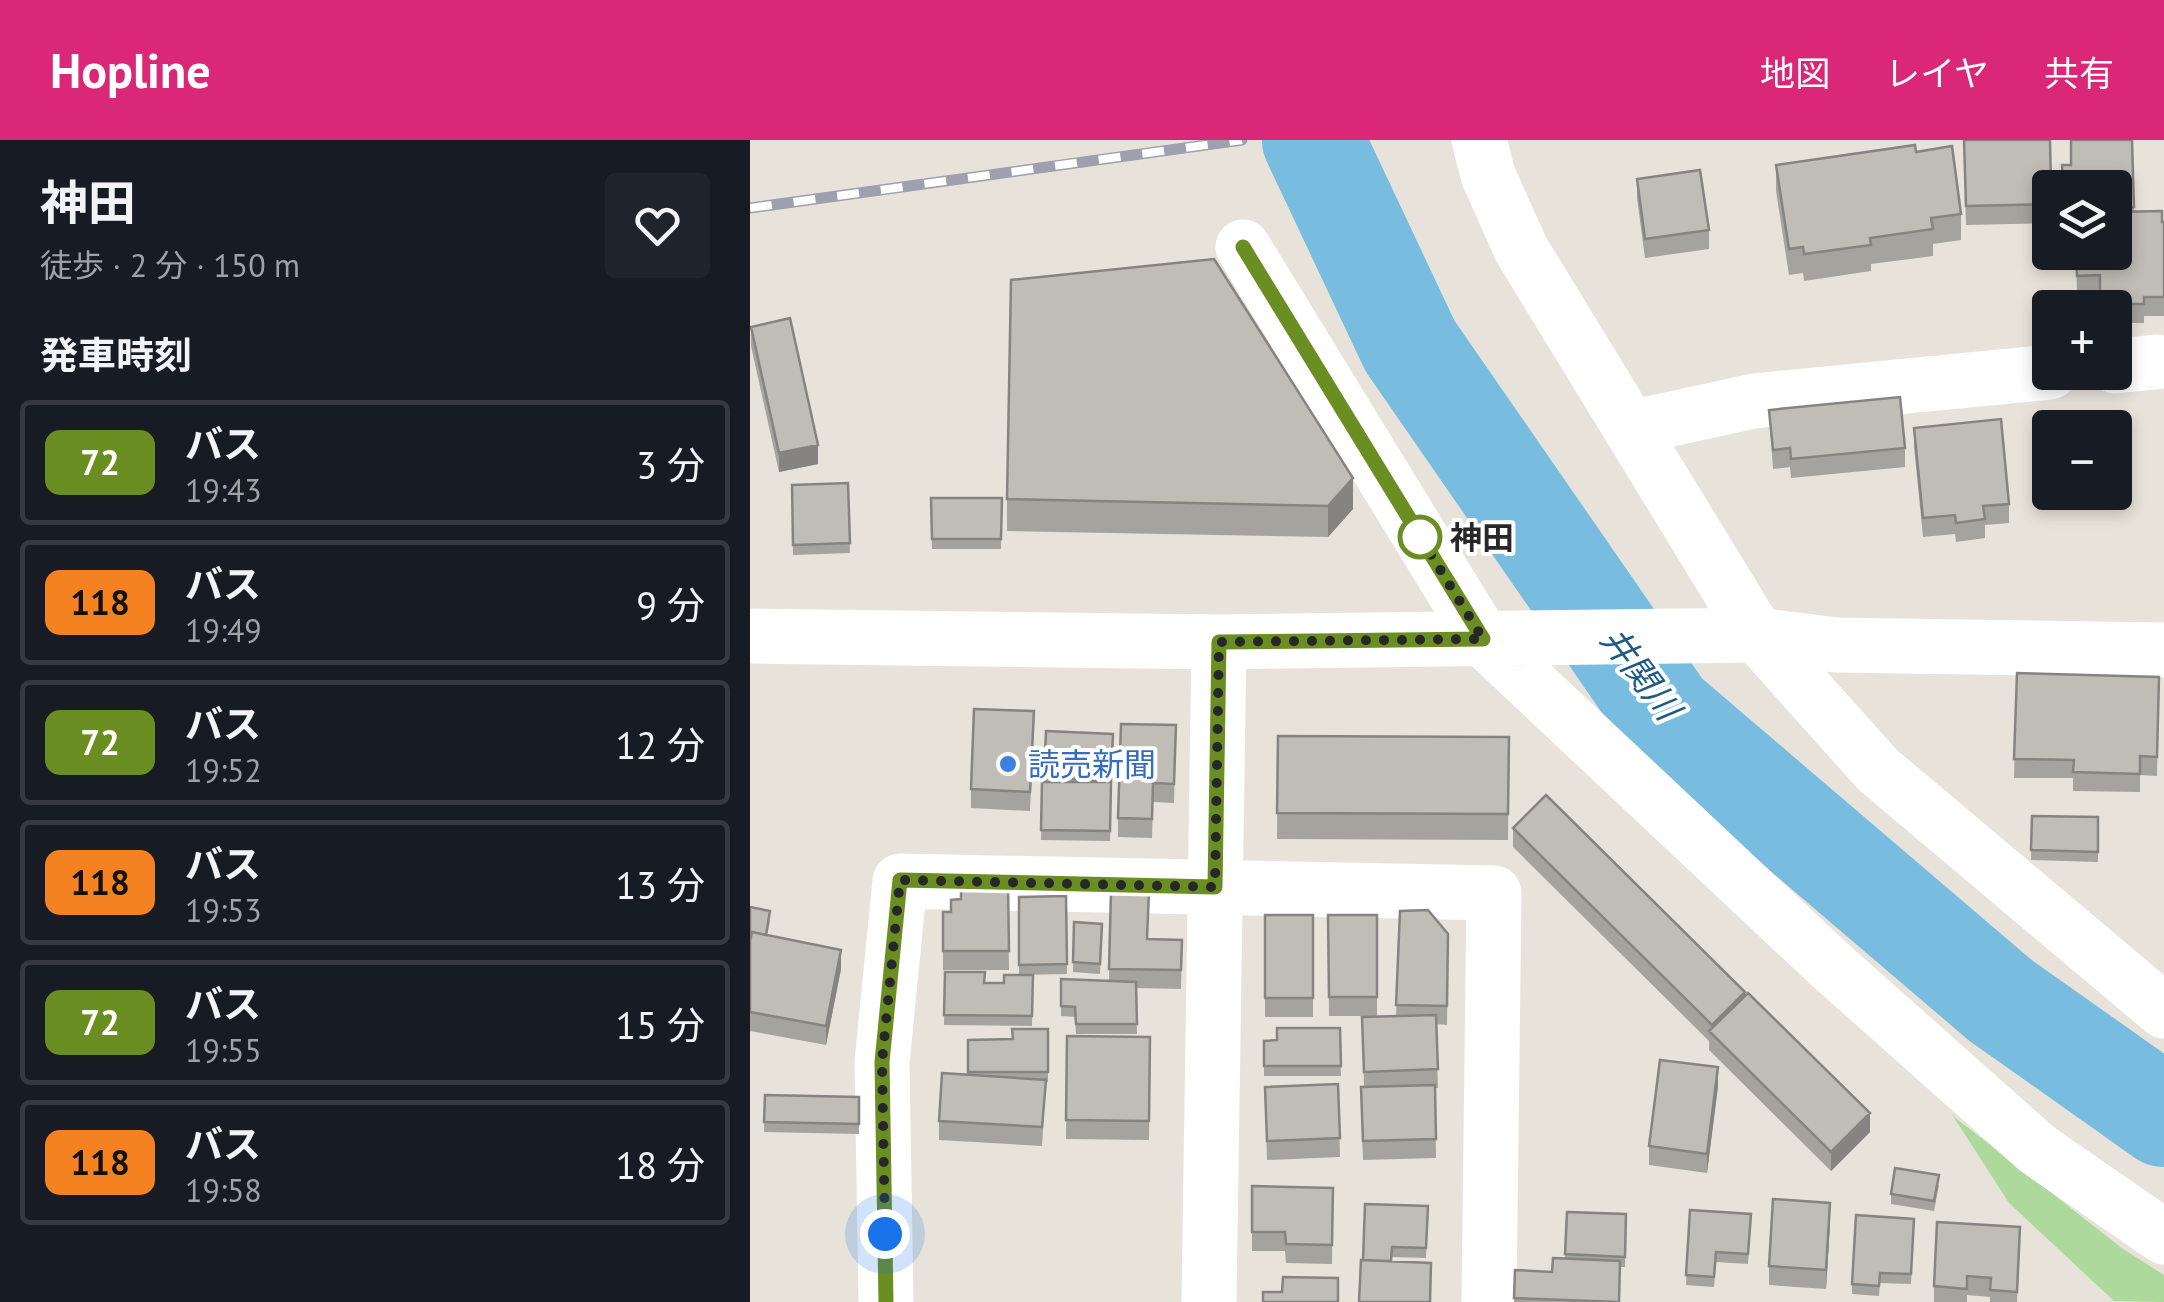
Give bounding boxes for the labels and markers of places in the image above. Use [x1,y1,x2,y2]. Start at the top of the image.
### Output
marker: 神田 [1399,516,1441,558]
place label: 神田 [1450,516,1514,558]
place label: 読売新聞 [1028,743,1156,785]
marker: 読売新聞 [997,753,1019,775]

